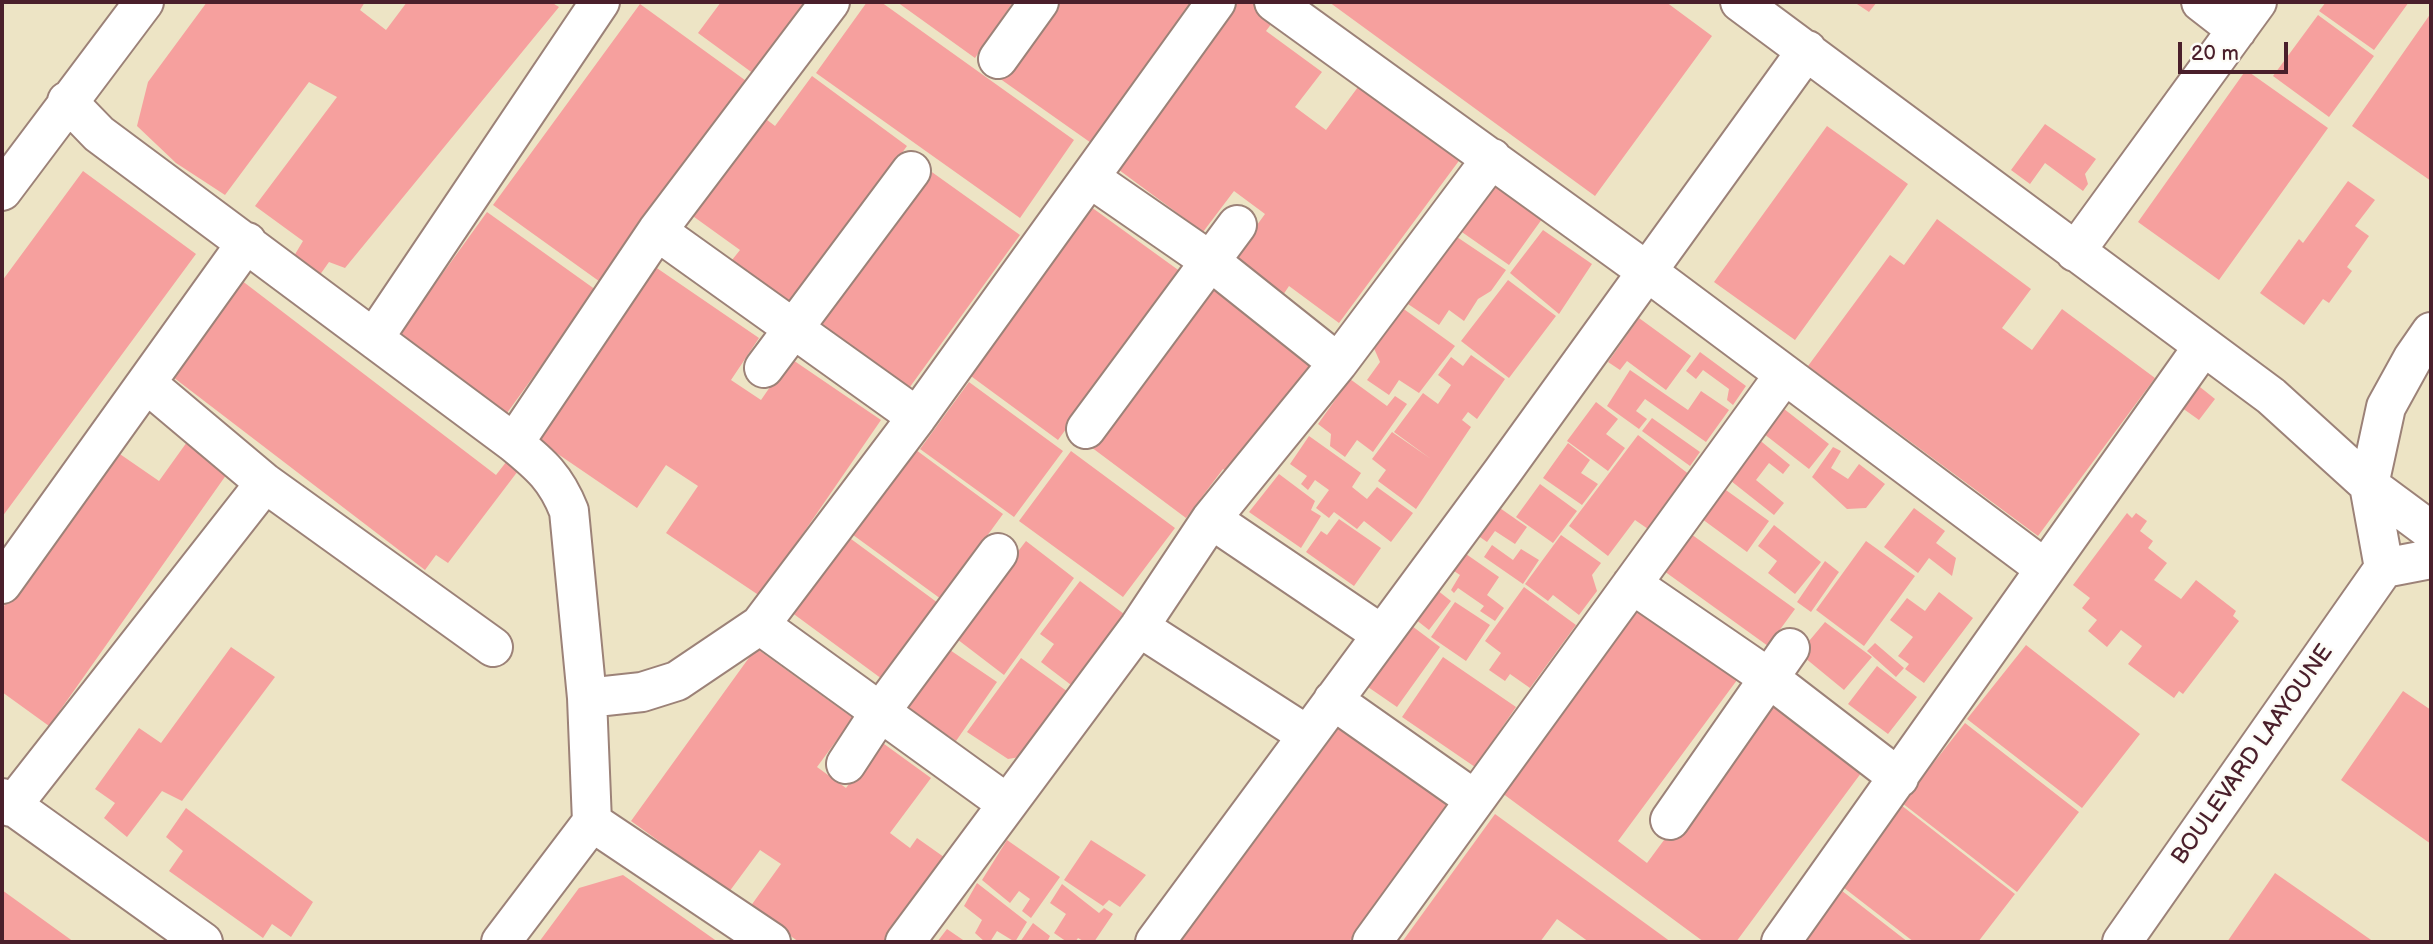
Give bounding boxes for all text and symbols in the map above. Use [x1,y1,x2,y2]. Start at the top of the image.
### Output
scale bar [2181,28,2291,72]
text: 20 m [2191,41,2239,66]
street label: BOULEVARD LAAYOUNE [2166,640,2340,870]

